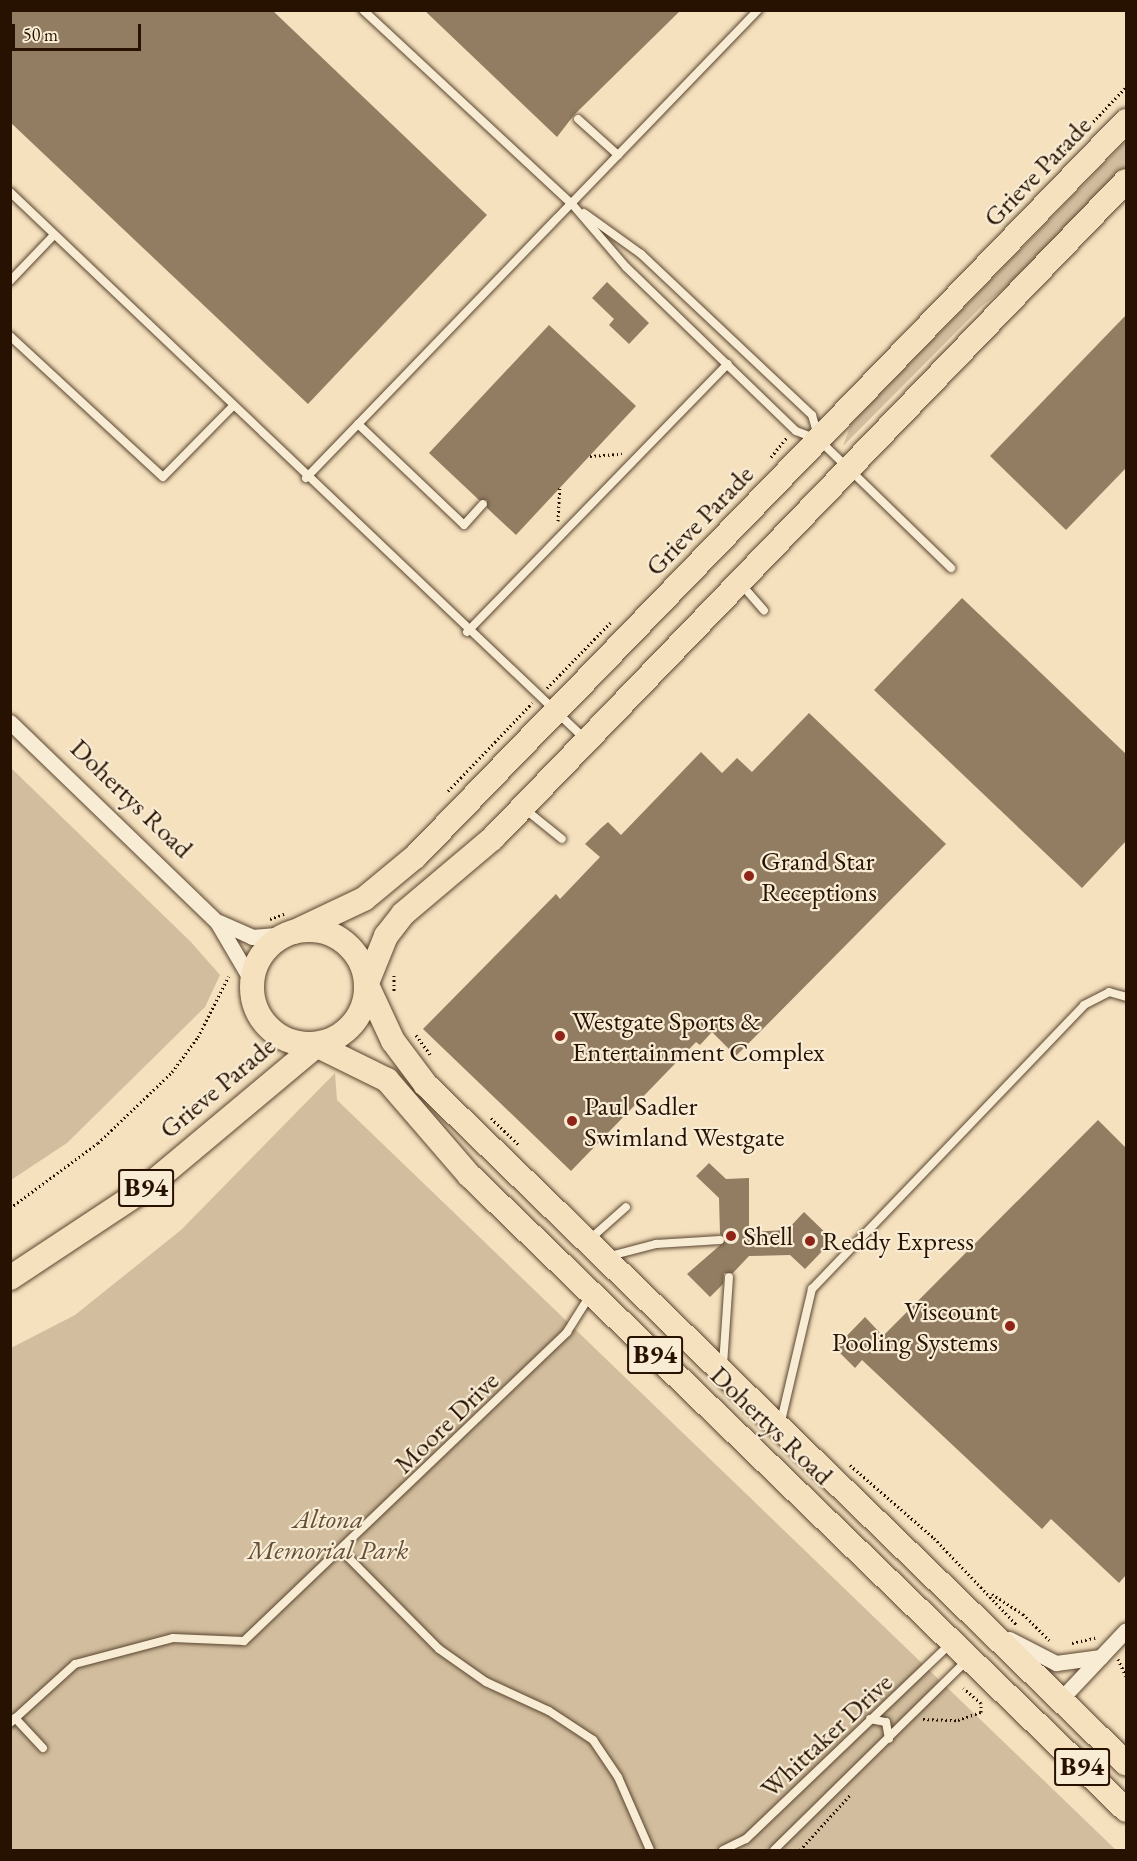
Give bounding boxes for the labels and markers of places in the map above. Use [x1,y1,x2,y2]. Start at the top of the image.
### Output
place label: Grand Star Receptions [761,844,877,907]
marker: Grand Star Receptions [742,869,756,883]
place label: Westgate Sports & Entertainment Complex [572,1004,825,1067]
marker: Westgate Sports & Entertainment Complex [553,1029,567,1043]
place label: Paul Sadler Swimland Westgate [584,1089,785,1152]
marker: Paul Sadler Swimland Westgate [565,1114,579,1128]
place label: Shell [743,1220,793,1252]
place label: Reddy Express [822,1225,974,1257]
marker: Shell [724,1229,738,1243]
marker: Reddy Express [803,1234,817,1248]
place label: Viscount Pooling Systems [832,1294,998,1357]
marker: Viscount Pooling Systems [1003,1319,1017,1333]

